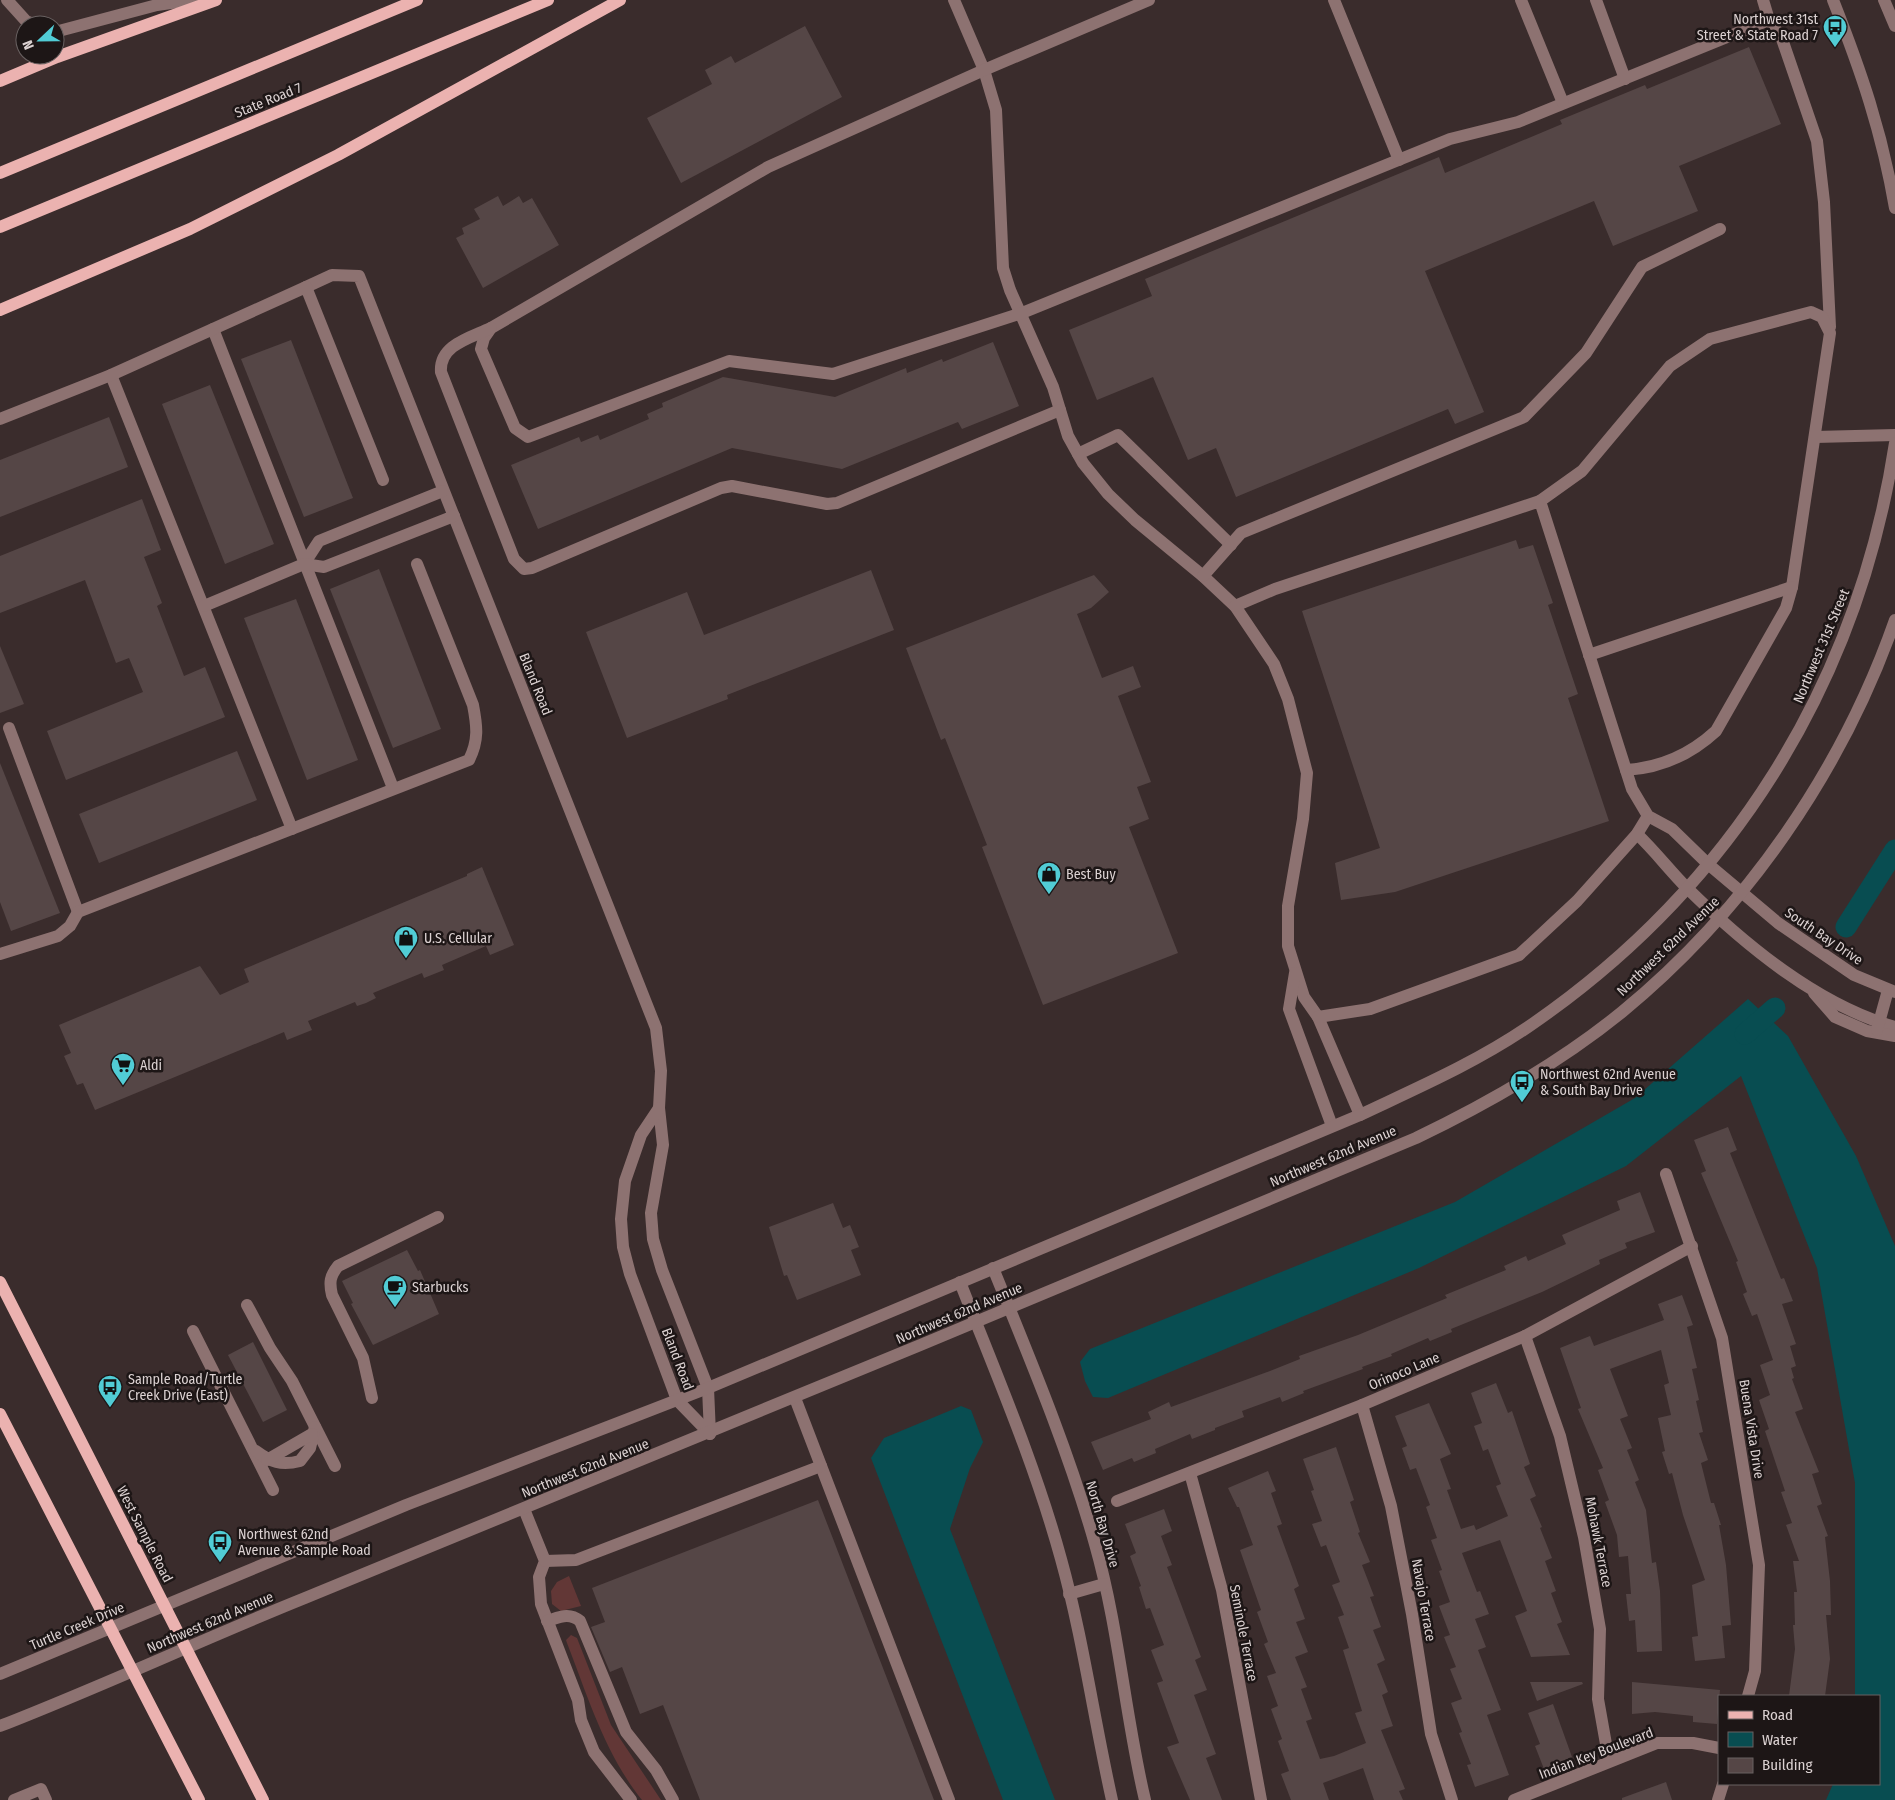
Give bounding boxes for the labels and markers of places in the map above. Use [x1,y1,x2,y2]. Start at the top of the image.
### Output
place label: Northwest 31st Street & State Road 7 [1697,11,1818,44]
bus stop icon: Northwest 31st Street & State Road 7 [1822,14,1848,48]
shop icon: Best Buy [1036,861,1062,895]
place label: Best Buy [1066,866,1116,883]
shop icon: U.S. Cellular [393,925,419,959]
place label: U.S. Cellular [424,930,492,947]
supermarket icon: Aldi [110,1052,136,1086]
place label: Aldi [140,1057,162,1074]
place label: Northwest 62nd Avenue & South Bay Drive [1540,1066,1676,1099]
bus stop icon: Northwest 62nd Avenue & South Bay Drive [1509,1069,1535,1103]
cafe icon: Starbucks [382,1274,408,1308]
place label: Starbucks [412,1279,468,1296]
place label: Sample Road/Turtle Creek Drive (East) [128,1371,243,1404]
bus stop icon: Sample Road/Turtle Creek Drive (East) [97,1374,123,1408]
place label: Northwest 62nd Avenue & Sample Road [238,1526,371,1559]
bus stop icon: Northwest 62nd Avenue & Sample Road [207,1529,233,1563]

